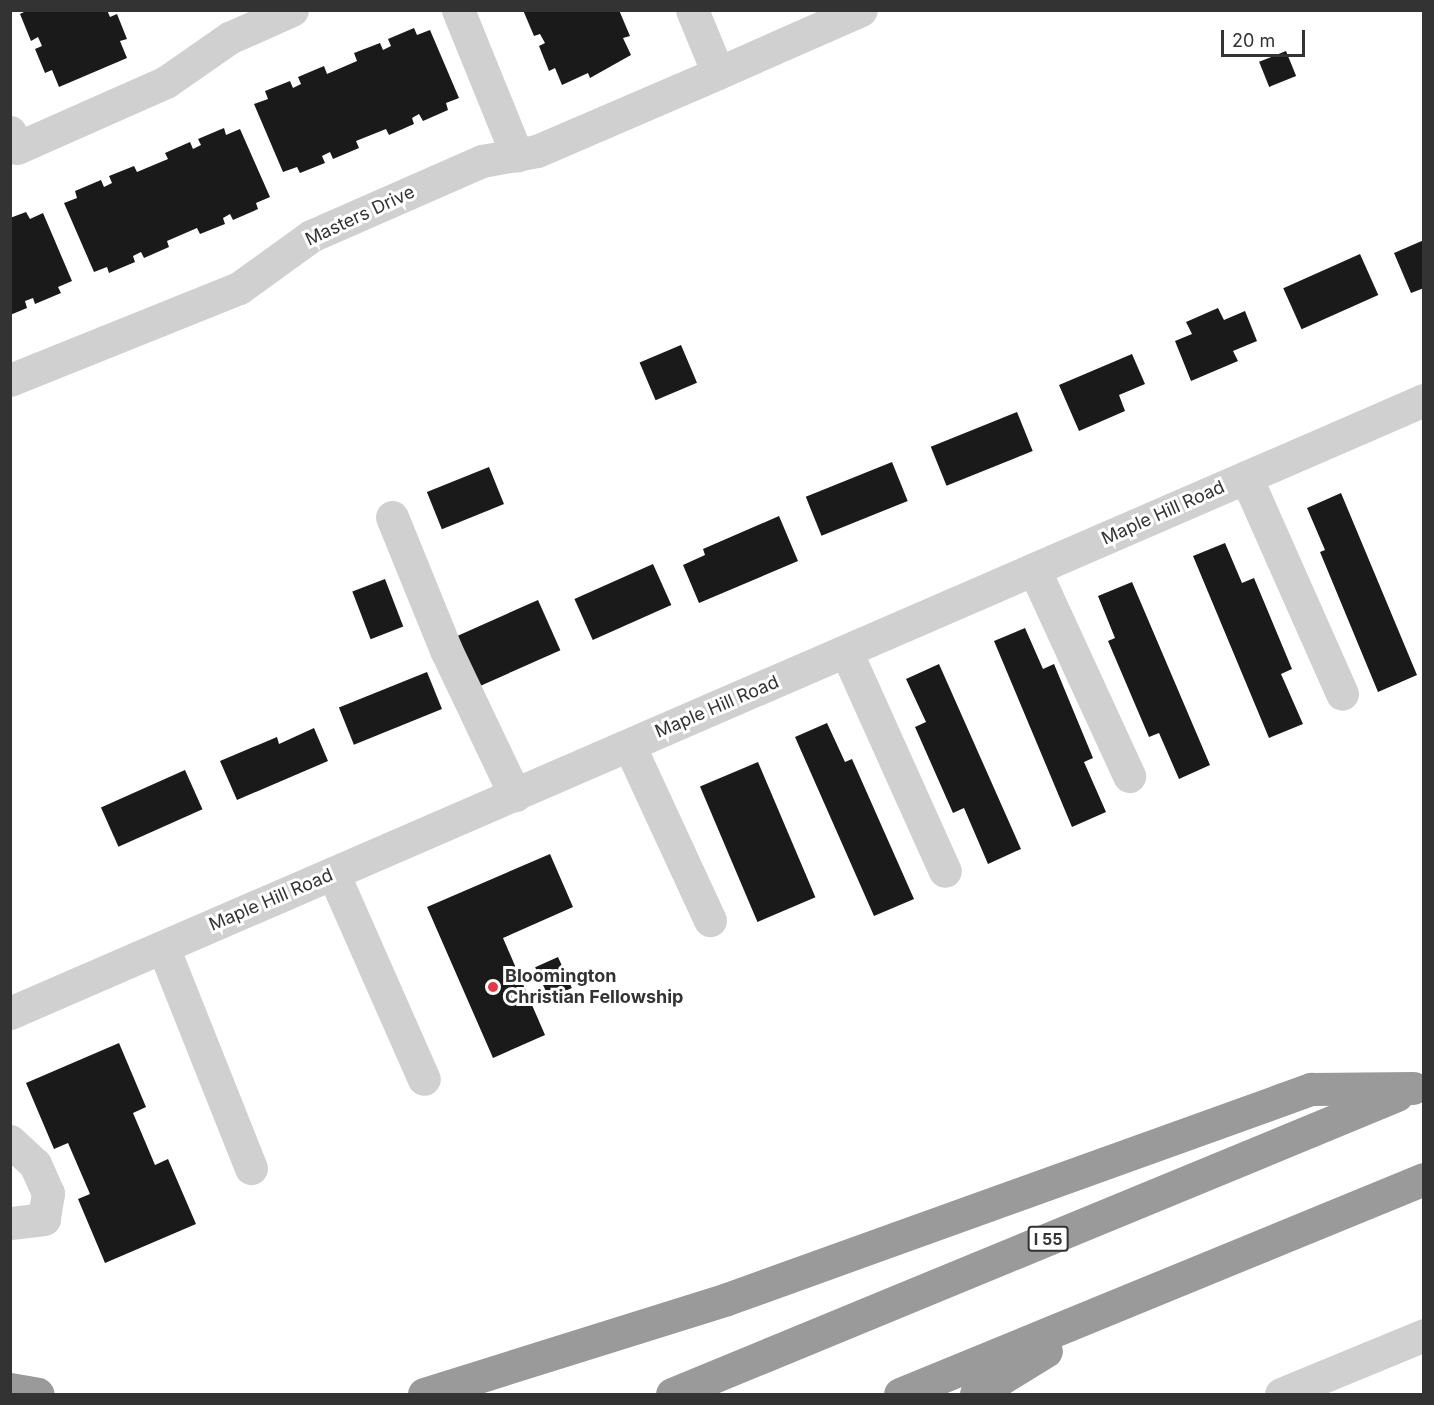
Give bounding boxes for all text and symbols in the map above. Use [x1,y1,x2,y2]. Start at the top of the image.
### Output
scale bar [1224,18,1308,56]
text: 20 m [1232,30,1275,51]
street label: Masters Drive [302,181,418,251]
street label: Maple Hill Road [1098,476,1228,550]
street label: Maple Hill Road [652,671,782,743]
street label: Maple Hill Road [206,864,336,936]
place label: Bloomington Christian Fellowship [505,966,683,1008]
marker: Bloomington Christian Fellowship [486,980,500,994]
road number: I 55 [1027,1226,1069,1252]

